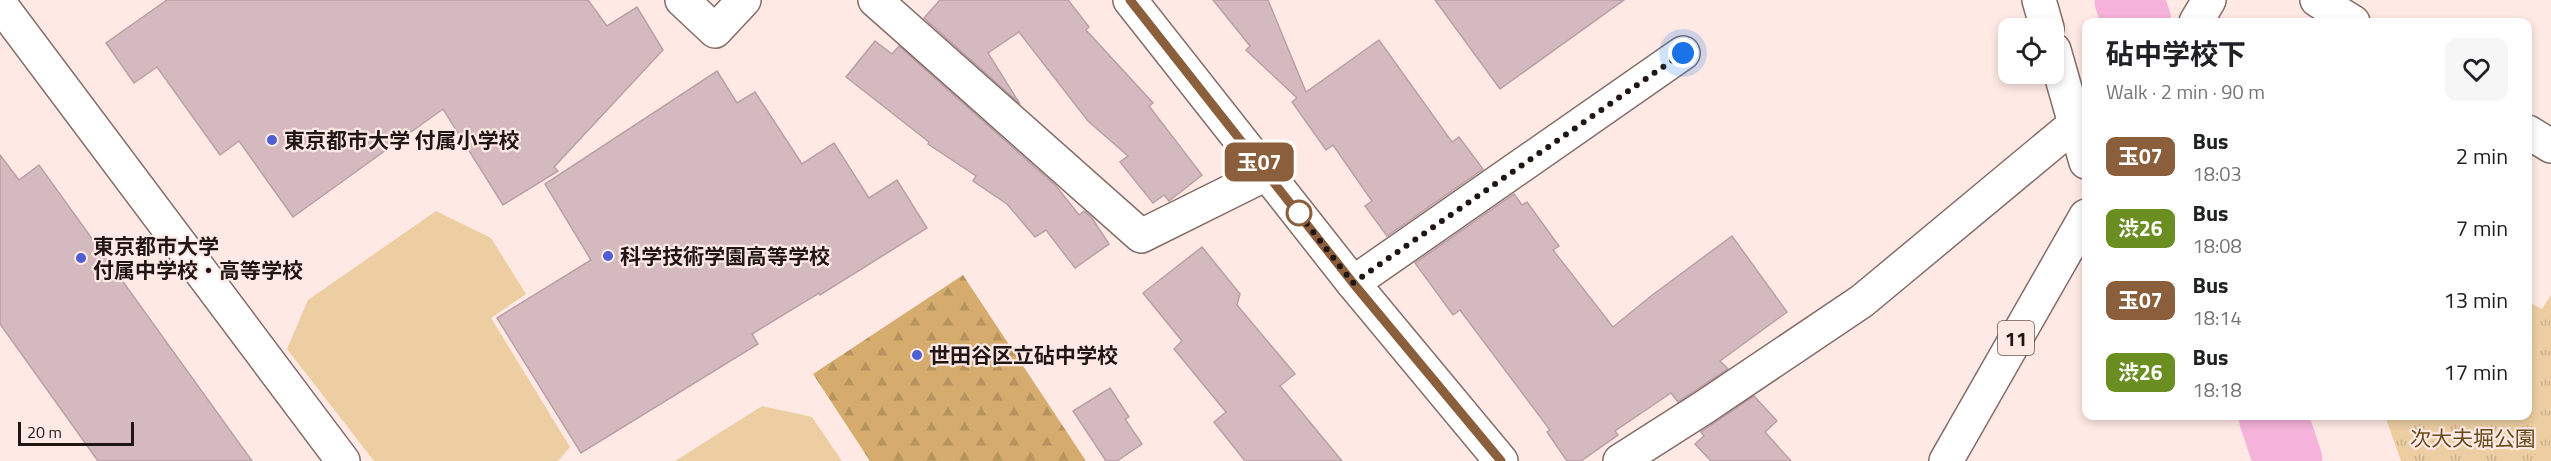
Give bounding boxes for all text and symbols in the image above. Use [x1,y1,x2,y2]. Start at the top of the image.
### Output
map controls [1998,18,2064,84]
button: locate [1998,18,2064,84]
text: 砧中学校下 [2106,32,2246,75]
your location [1668,38,1698,68]
button: heart [2445,38,2508,101]
text: Walk · 2 min · 90 m [2106,76,2265,107]
place label: 東京都市大学 付属小学校 [284,124,520,156]
text: Bus [2193,124,2228,158]
marker: 東京都市大学 付属小学校 [265,133,279,147]
text: 2 min [2456,139,2508,173]
text: 玉07 [2118,140,2163,172]
line badge: 玉07 [1224,142,1294,182]
text: 玉07 [1237,146,1281,178]
text: 18:03 [2193,158,2242,189]
text: Bus [2193,196,2228,230]
unlabelled marker [1286,200,1312,226]
text: 7 min [2456,211,2508,245]
text: 渋26 [2118,212,2163,244]
place label: 東京都市大学 付属中学校・高等学校 [93,230,303,286]
text: 18:08 [2193,230,2242,261]
place label: 科学技術学園高等学校 [620,240,830,272]
marker: 科学技術学園高等学校 [601,249,615,263]
marker: 東京都市大学 付属中学校・高等学校 [74,251,88,265]
text: Bus [2193,268,2228,302]
text: 13 min [2443,283,2508,317]
text: 玉07 [2118,284,2163,316]
text: 18:14 [2193,302,2242,333]
road number: 11 [1998,321,2034,355]
place label: 世田谷区立砧中学校 [929,339,1118,371]
text: Bus [2193,340,2228,374]
marker: 世田谷区立砧中学校 [910,348,924,362]
text: 17 min [2443,355,2508,389]
text: 渋26 [2118,356,2163,388]
text: 18:18 [2193,374,2242,405]
scale bar [18,419,134,446]
text: 20 m [27,420,62,444]
park label: 次大夫堀公園 [2410,422,2536,454]

